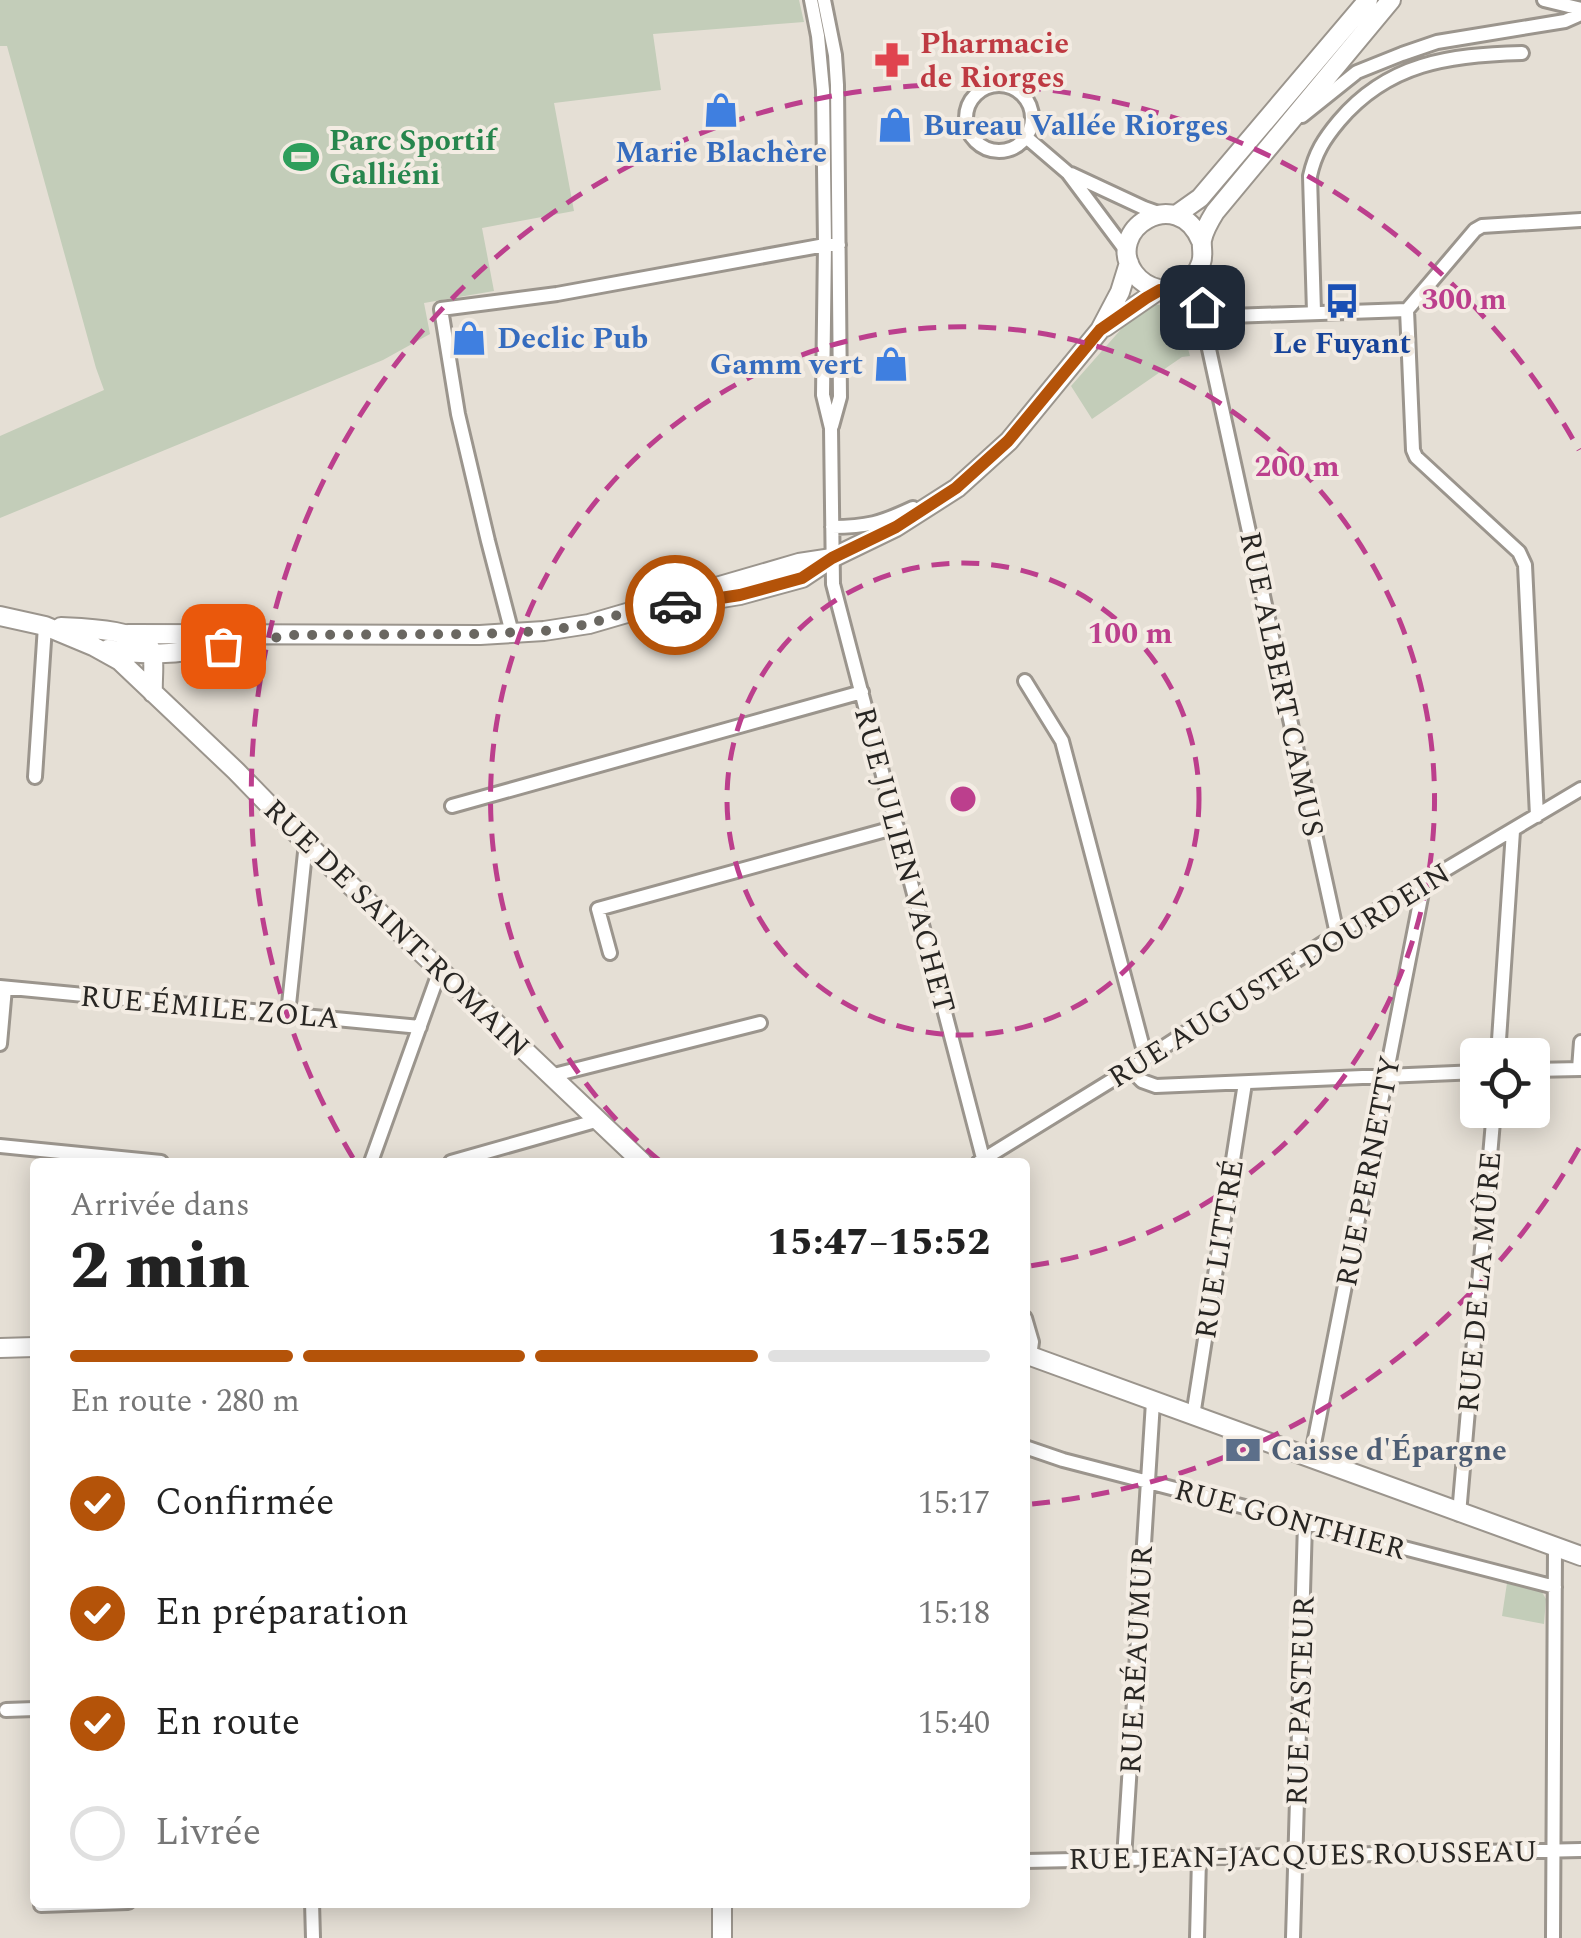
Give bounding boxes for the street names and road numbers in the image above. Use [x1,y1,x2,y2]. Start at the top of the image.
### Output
street label: RUE ALBERT CAMUS [1226,527,1336,841]
street label: RUE JULIEN VACHET [841,702,967,1018]
street label: RUE DE SAINT-ROMAIN [252,789,540,1069]
street label: RUE AUGUSTE DOURDEIN [1099,851,1460,1100]
street label: RUE ÉMILE ZOLA [78,974,342,1042]
street label: RUE PERNETTY [1324,1052,1414,1291]
street label: RUE DE LA MÛRE [1446,1150,1514,1414]
street label: RUE LITTRÉ [1183,1156,1257,1342]
street label: RUE GONTHIER [1169,1467,1411,1573]
street label: RUE RÉAUMUR [1108,1545,1166,1775]
street label: RUE PASTEUR [1274,1595,1328,1807]
street label: RUE JEAN-JACQUES ROUSSEAU [1068,1829,1538,1883]

